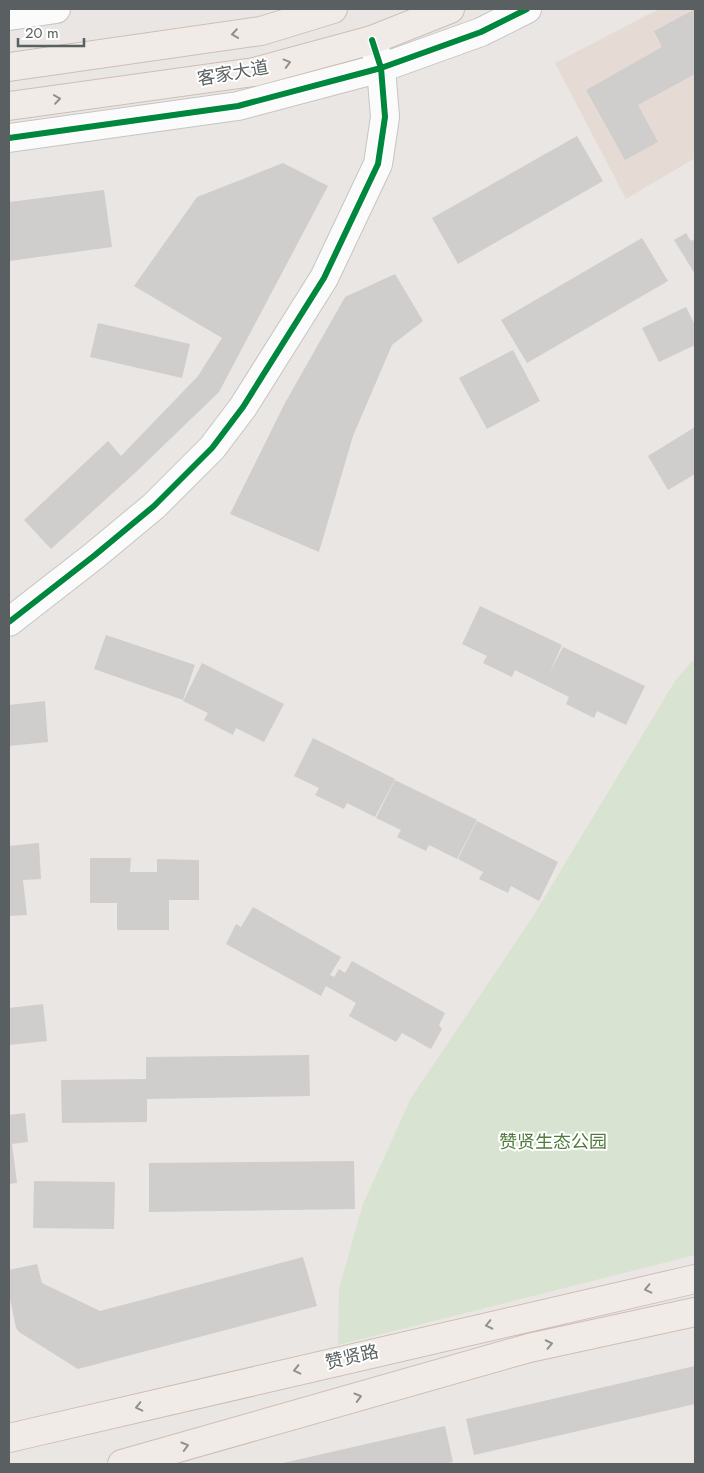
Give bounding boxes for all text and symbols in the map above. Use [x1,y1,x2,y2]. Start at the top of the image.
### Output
scale bar [18,15,84,47]
text: 20 m [25,22,59,44]
one-way arrow [231,29,239,39]
street label: 客家大道 [195,54,271,92]
one-way arrow [282,58,291,69]
one-way arrow [53,94,61,105]
park label: 赞贤生态公园 [499,1129,607,1155]
one-way arrow [643,1283,652,1294]
one-way arrow [485,1319,494,1330]
street label: 赞贤路 [323,1338,381,1376]
one-way arrow [544,1339,553,1350]
one-way arrow [292,1364,301,1375]
one-way arrow [354,1392,362,1402]
one-way arrow [134,1401,143,1412]
one-way arrow [181,1442,189,1452]

